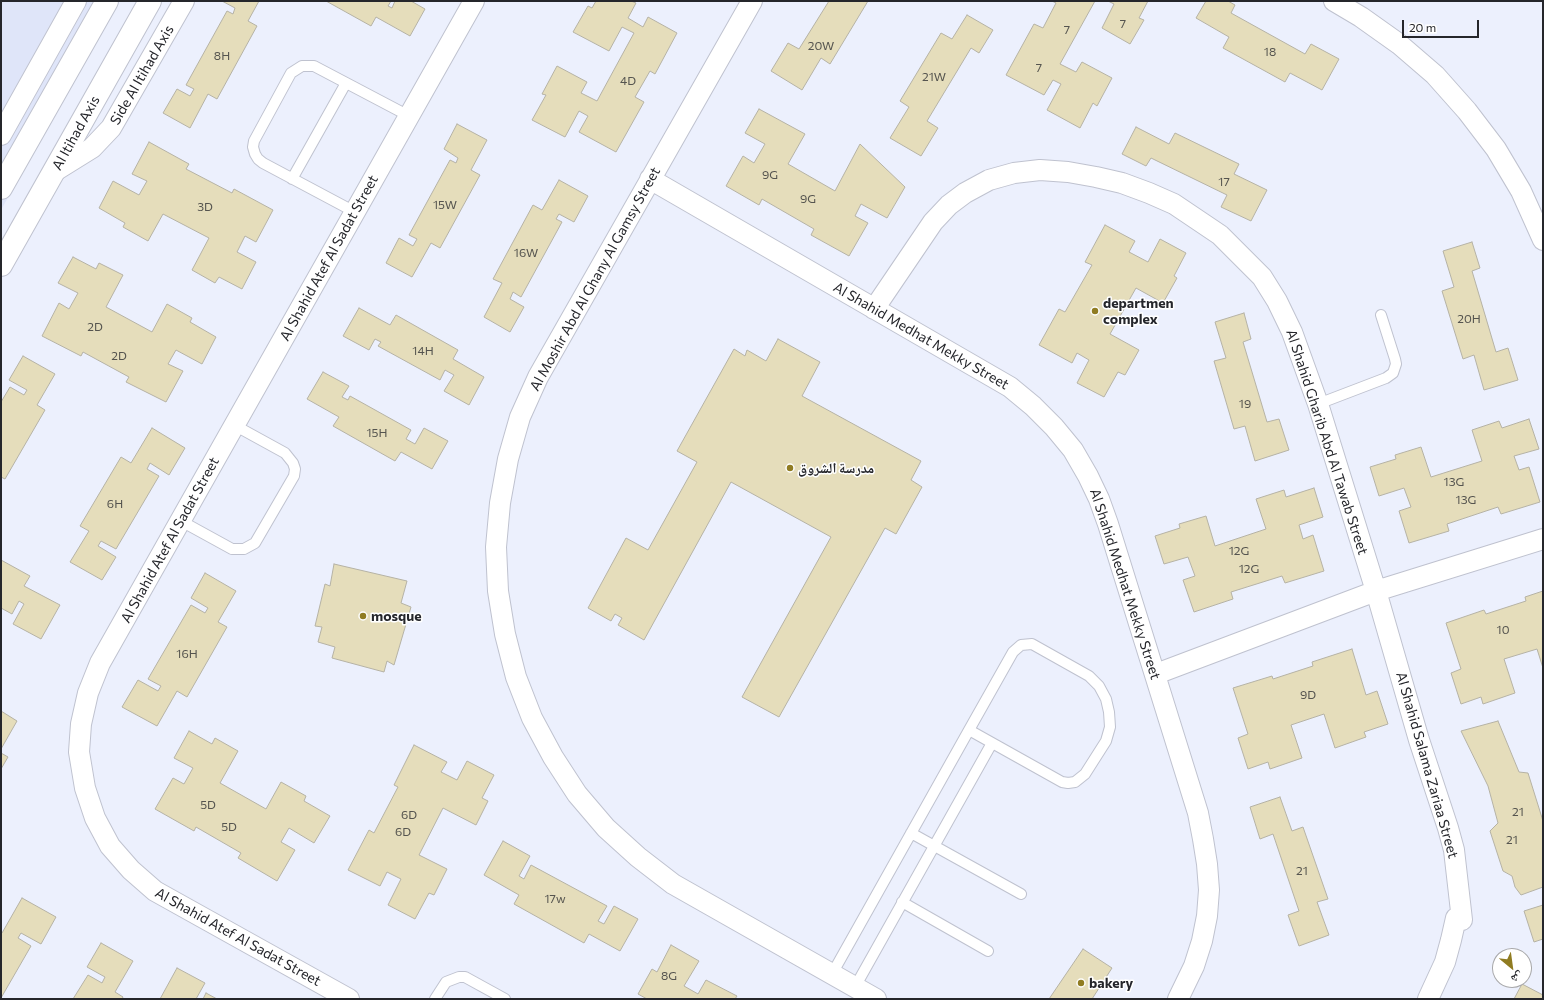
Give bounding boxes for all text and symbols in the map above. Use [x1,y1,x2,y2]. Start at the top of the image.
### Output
scale bar [1404,12,1481,38]
house number: 7 [1120,17,1126,31]
text: 20 m [1409,20,1436,34]
street label: Side Al Itihad Axis [107,22,177,128]
house number: 7 [1064,23,1070,37]
house number: 20W [808,39,834,53]
house number: 18 [1264,45,1276,59]
house number: 8H [214,49,230,63]
house number: 7 [1036,61,1042,75]
house number: 21W [922,70,946,84]
house number: 4D [620,74,636,88]
street label: Al Itihad Axis [49,93,103,173]
street label: Al Moshir Abd Al Ghany Al Gamsy Street [526,164,664,394]
house number: 9G [762,168,778,182]
street label: Al Shahid Atef Al Sadat Street [276,172,382,344]
house number: 17 [1218,175,1230,189]
house number: 9G [800,192,816,206]
house number: 15W [433,198,457,212]
house number: 3D [197,200,213,214]
house number: 16W [514,246,538,260]
street label: Al Shahid Medhat Mekky Street [830,279,1012,393]
place label: departmen complex [1103,295,1174,328]
marker: departmen complex [1090,306,1100,316]
house number: 20H [1457,312,1481,326]
house number: 2D [87,320,103,334]
street label: Al Shahid Gharib Abd Al Tawab Street [1283,327,1371,557]
house number: 14H [412,344,434,358]
house number: 2D [111,349,127,363]
house number: 19 [1239,397,1251,411]
house number: 15H [366,426,388,440]
street label: Al Shahid Atef Al Sadat Street [117,454,223,626]
place label: مدرسة الشروق [798,460,874,476]
marker: مدرسة الشروق [785,463,795,473]
house number: 13G [1444,475,1464,489]
street label: Al Shahid Medhat Mekky Street [1086,486,1164,682]
house number: 13G [1456,493,1476,507]
house number: 6H [107,497,123,511]
house number: 12G [1229,544,1249,558]
house number: 12G [1239,562,1259,576]
place label: mosque [371,608,422,624]
marker: mosque [358,611,368,621]
house number: 10 [1497,623,1509,637]
house number: 16H [176,647,198,661]
street label: Al Shahid Salama Zariaa Street [1392,670,1462,860]
house number: 9D [1300,688,1316,702]
house number: 5D [200,798,216,812]
house number: 21 [1512,805,1524,819]
house number: 6D [401,808,417,822]
house number: 5D [221,820,237,834]
house number: 6D [395,825,411,839]
house number: 21 [1506,833,1518,847]
house number: 21 [1296,864,1308,878]
street label: Al Shahid Atef Al Sadat Street [152,884,324,990]
house number: 17w [544,892,566,906]
north arrow [1492,948,1532,988]
house number: 8G [661,969,677,983]
text: ش [1509,970,1526,987]
place label: bakery [1089,975,1133,991]
marker: bakery [1076,978,1086,988]

